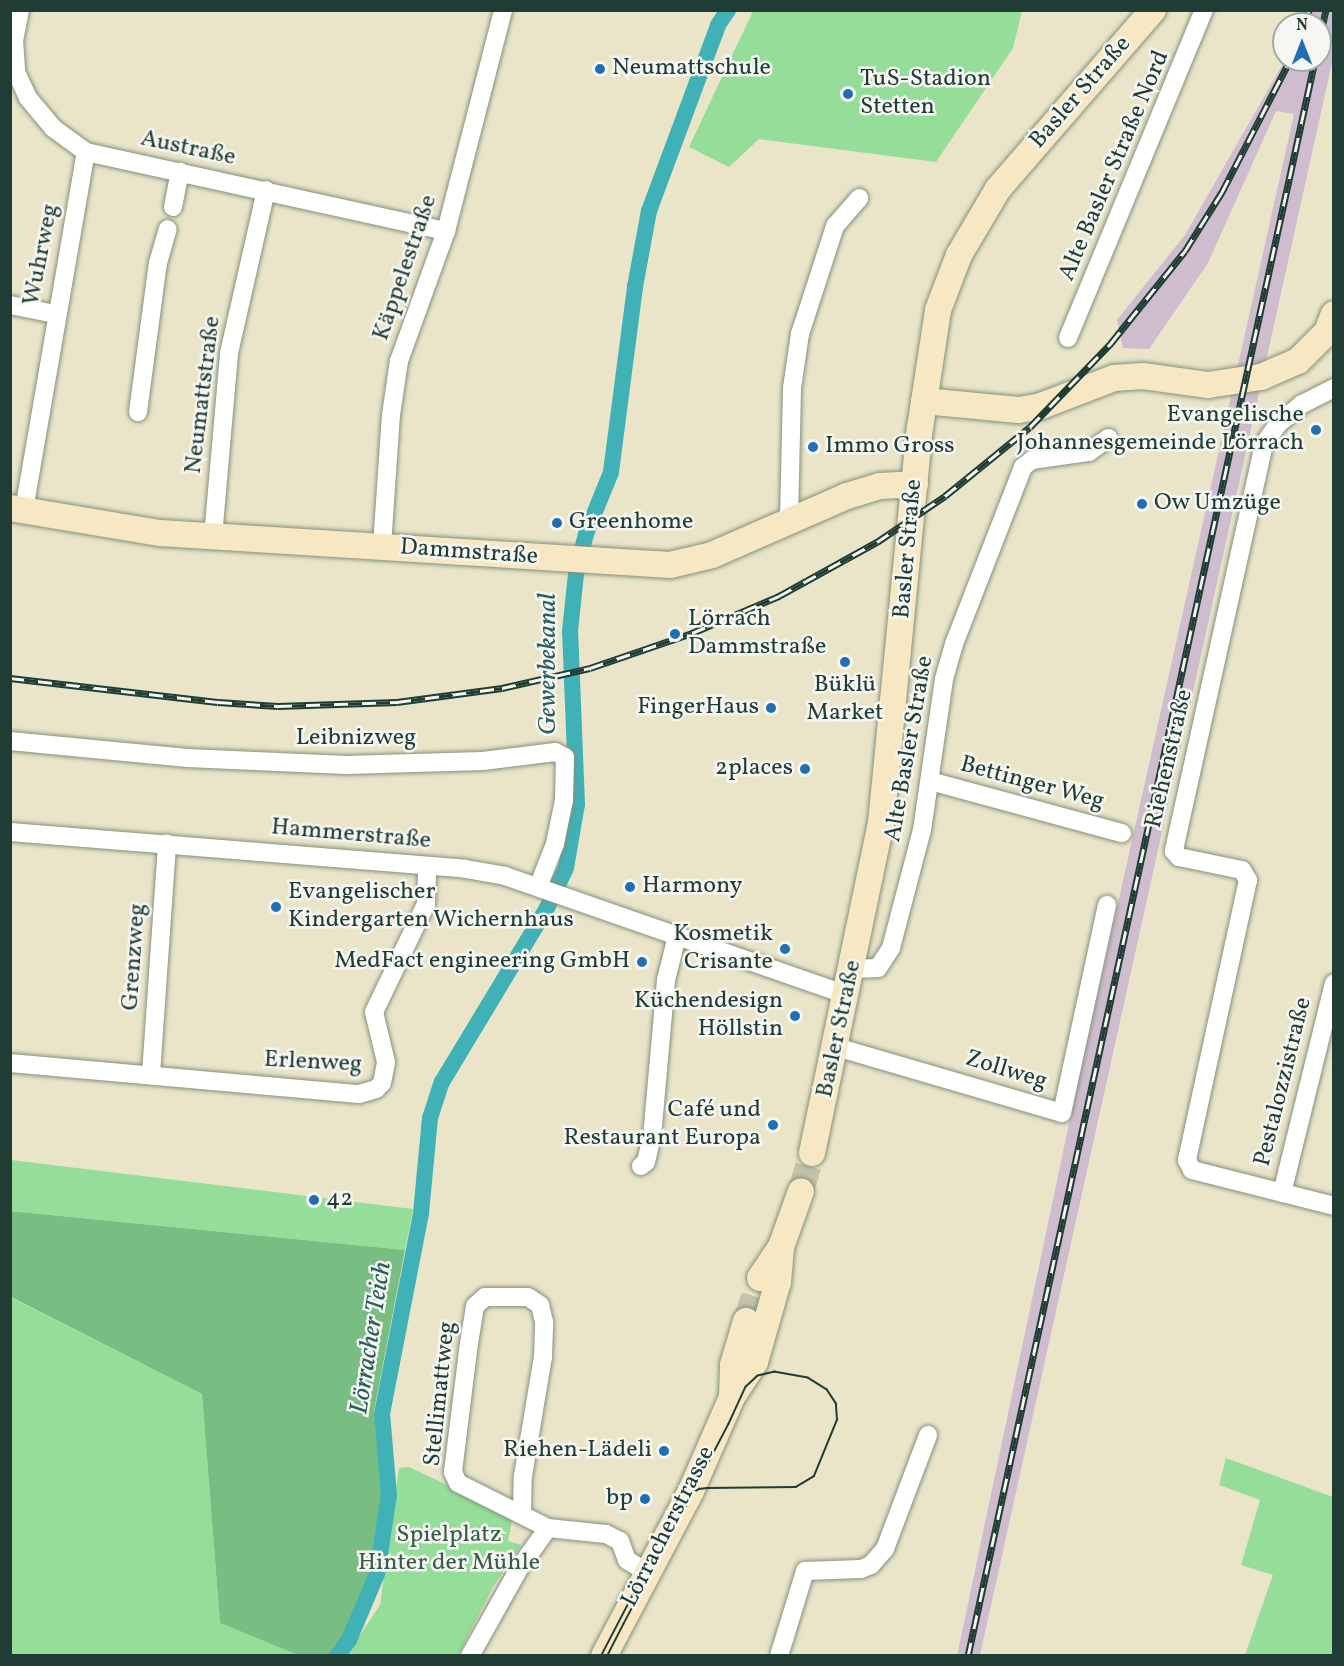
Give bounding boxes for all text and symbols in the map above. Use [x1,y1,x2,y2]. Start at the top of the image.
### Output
north arrow [1272,12,1332,72]
text: N [1296,15,1308,37]
street label: Basler Straße [1024,31,1138,155]
street label: Alte Basler Straße Nord [1053,47,1177,285]
place label: Neumattschule [612,55,771,83]
marker: Neumattschule [593,62,607,76]
place label: TuS-Stadion Stetten [860,66,991,122]
marker: TuS-Stadion Stetten [841,87,855,101]
street label: Austraße [138,125,238,173]
street label: Käppelestraße [368,191,444,345]
street label: Wuhrweg [18,202,66,308]
street label: Neumattstraße [180,315,228,475]
place label: Evangelische Johannesgemeinde Lörrach [1017,402,1304,458]
marker: Evangelische Johannesgemeinde Lörrach [1309,423,1323,437]
place label: Immo Gross [825,433,954,461]
marker: Immo Gross [806,440,820,454]
street label: Basler Straße [889,478,929,620]
place label: Ow Umzüge [1154,490,1282,518]
marker: Ow Umzüge [1135,497,1149,511]
place label: Greenhome [569,509,693,537]
marker: Greenhome [550,516,564,530]
street label: Dammstraße [399,534,539,572]
water label: Gewerbekanal [533,593,565,735]
place label: Lörrach Dammstraße [688,606,826,662]
marker: Lörrach Dammstraße [666,625,684,643]
street label: Alte Basler Straße [879,654,941,844]
marker: Büklü Market [838,655,852,669]
place label: Büklü Market [807,672,883,728]
street label: Riehenstraße [1140,687,1200,831]
place label: FingerHaus [637,694,759,722]
marker: FingerHaus [764,701,778,715]
street label: Leibnizweg [296,725,416,753]
street label: Bettinger Weg [956,751,1108,817]
place label: 2places [715,755,793,783]
marker: 2places [798,762,812,776]
street label: Hammerstraße [270,814,432,856]
place label: Harmony [642,873,742,901]
place label: Evangelischer Kindergarten Wichernhaus [288,879,575,935]
marker: Harmony [623,880,637,894]
marker: Evangelischer Kindergarten Wichernhaus [269,900,283,914]
street label: Grenzweg [117,902,153,1012]
place label: Kosmetik Crisante [673,921,773,977]
marker: Kosmetik Crisante [778,942,792,956]
place label: MedFact engineering GmbH [334,948,630,976]
marker: MedFact engineering GmbH [635,955,649,969]
street label: Basler Straße [811,958,869,1100]
place label: Küchendesign Höllstin [634,988,783,1044]
street label: Pestalozzistraße [1249,995,1319,1169]
marker: Küchendesign Höllstin [788,1009,802,1023]
street label: Zollweg [962,1045,1050,1097]
street label: Erlenweg [263,1046,363,1080]
place label: Café und Restaurant Europa [563,1097,761,1153]
marker: Café und Restaurant Europa [766,1118,780,1132]
place label: 42 [326,1186,353,1214]
marker: 42 [307,1193,321,1207]
water label: Lörracher Teich [345,1260,399,1416]
street label: Stellimattweg [419,1320,463,1468]
place label: Riehen-Lädeli [503,1437,652,1465]
street label: Lörracherstrasse [616,1442,722,1612]
marker: Riehen-Lädeli [657,1444,671,1458]
place label: bp [606,1485,633,1513]
marker: bp [638,1492,652,1506]
park label: Spielplatz Hinter der Mühle [358,1522,540,1578]

